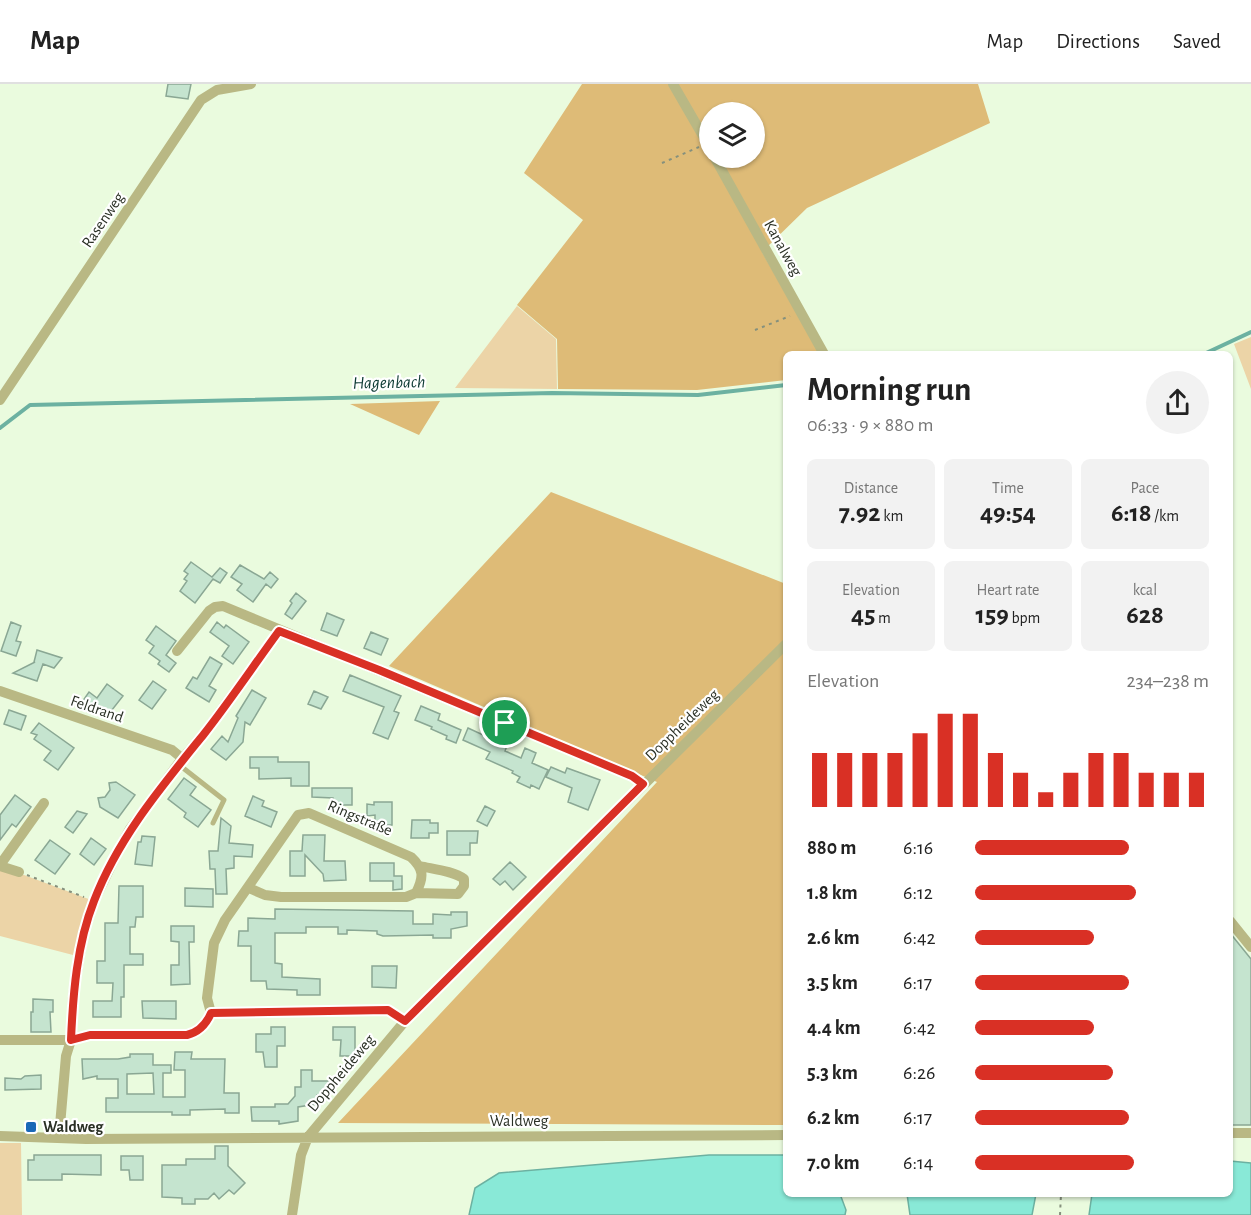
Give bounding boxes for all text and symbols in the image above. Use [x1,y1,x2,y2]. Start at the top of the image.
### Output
text: Map [30,27,80,55]
text: Map [987,31,1023,52]
text: Directions [1056,31,1140,52]
text: Saved [1173,31,1221,52]
map controls [699,102,765,168]
button: layers [699,102,765,168]
street label: Rasenweg [79,189,127,250]
street label: Kanalweg [761,217,805,279]
button: share [1146,371,1209,434]
water label: Hagenbach [352,373,426,393]
text: Morning run [807,374,971,407]
text: 06:33 · 9 × 880 m [807,415,934,435]
text: Distance [844,480,898,496]
text: Time [992,480,1024,496]
text: Pace [1131,480,1159,496]
text: 7.92 [839,500,881,526]
text: 49:54 [980,500,1036,526]
text: 6:18 [1111,500,1152,526]
text: km [881,508,903,524]
text: /km [1152,508,1179,524]
text: Elevation [842,582,900,598]
text: Heart rate [977,582,1039,598]
text: kcal [1133,582,1157,598]
text: 45 [851,602,875,628]
text: 159 [976,602,1009,628]
text: 628 [1126,602,1164,628]
text: m [875,610,891,626]
text: bpm [1009,610,1040,626]
text: Elevation [807,671,879,691]
text: 234–238 m [1126,671,1209,691]
street label: Doppheideweg [642,686,722,764]
street label: Feldrand [68,693,126,725]
pin [479,697,530,748]
icon: arrive [488,706,521,739]
street label: Ringstraße [325,797,395,839]
text: 880 m [807,838,856,858]
text: 6:16 [903,838,933,858]
text: 1.8 km [807,883,858,903]
text: 6:12 [903,883,933,903]
text: 2.6 km [807,928,860,948]
text: 6:42 [903,928,936,948]
text: 3.5 km [807,973,858,993]
text: 6:17 [903,973,932,993]
text: 4.4 km [807,1018,861,1038]
text: 6:42 [903,1018,936,1038]
street label: Doppheideweg [304,1031,378,1115]
text: 5.3 km [807,1063,858,1083]
text: 6:26 [903,1063,935,1083]
text: 6.2 km [807,1108,860,1128]
text: 6:17 [903,1108,932,1128]
street label: Waldweg [490,1113,549,1129]
place label: Waldweg [43,1119,104,1135]
marker: Waldweg [24,1120,38,1134]
text: 7.0 km [807,1153,860,1173]
text: 6:14 [903,1153,933,1173]

